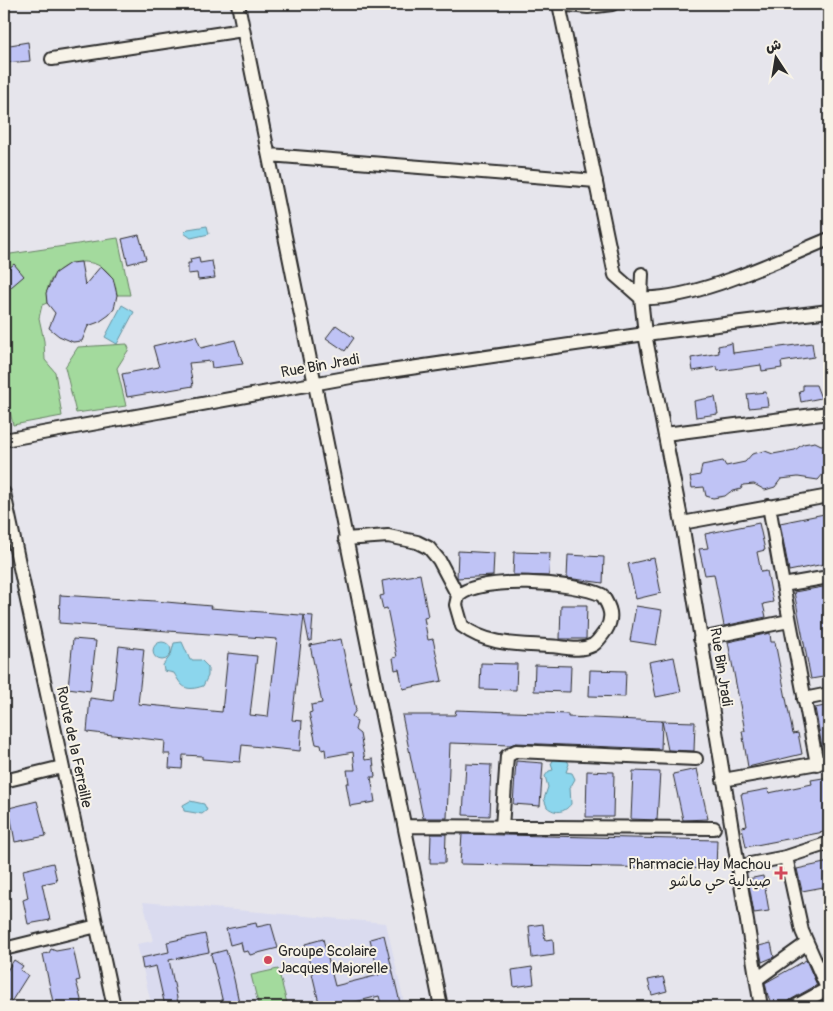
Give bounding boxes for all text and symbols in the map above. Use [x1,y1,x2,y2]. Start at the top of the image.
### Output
north arrow [750,32,800,82]
text: ش [764,36,783,56]
street label: Rue Bin Jradi [279,350,361,382]
street label: Rue Bin Jradi [705,626,737,708]
street label: Route de la Ferraille [52,684,96,810]
place label: Pharmacie Hay Machou صيدلية حي ماشو [628,855,771,894]
marker: Pharmacie Hay Machou صيدلية حي ماشو [775,867,787,879]
place label: Groupe Scolaire Jacques Majorelle [278,942,389,978]
marker: Groupe Scolaire Jacques Majorelle [262,954,274,966]

